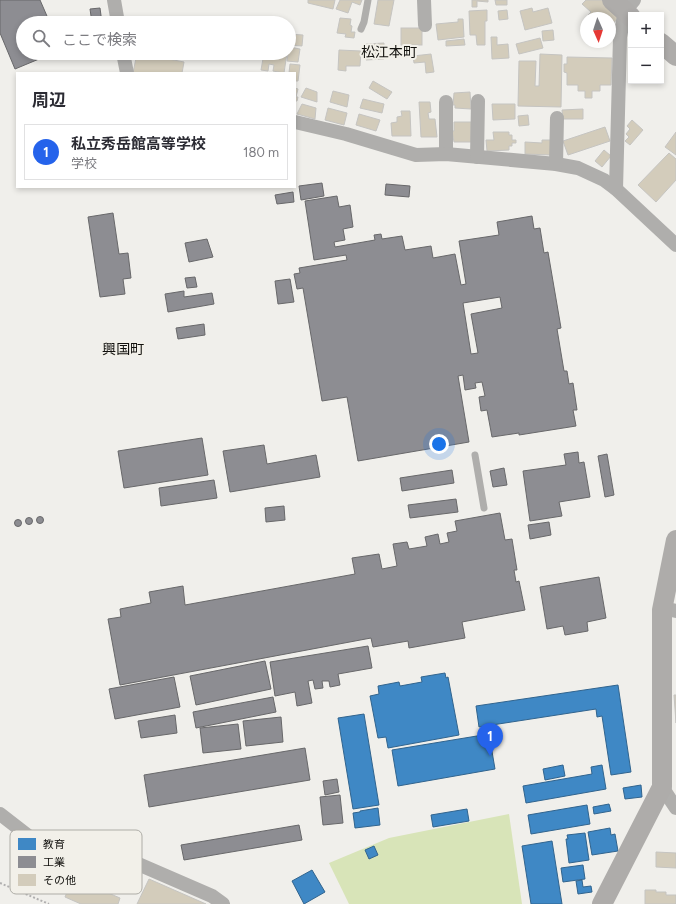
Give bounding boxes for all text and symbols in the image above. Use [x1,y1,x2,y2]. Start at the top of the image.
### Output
north arrow [580,12,616,48]
map controls [628,12,664,84]
button: + [628,12,664,48]
search box [16,16,296,60]
icon: search [30,27,52,49]
text: ここで検索 [62,31,137,49]
district label: 松江本町 [361,44,417,61]
button: − [628,48,664,84]
text: 周辺 [32,90,66,110]
text: 私立秀岳館高等学校 [71,135,206,153]
text: 1 [43,145,49,160]
text: 180 m [243,145,279,160]
text: 学校 [71,156,97,171]
district label: 興国町 [102,341,144,358]
your location [429,434,449,454]
pin: 1 [477,723,503,756]
legend [10,830,142,894]
text: 教育 [43,838,65,851]
text: 工業 [43,856,65,869]
text: その他 [43,874,76,887]

